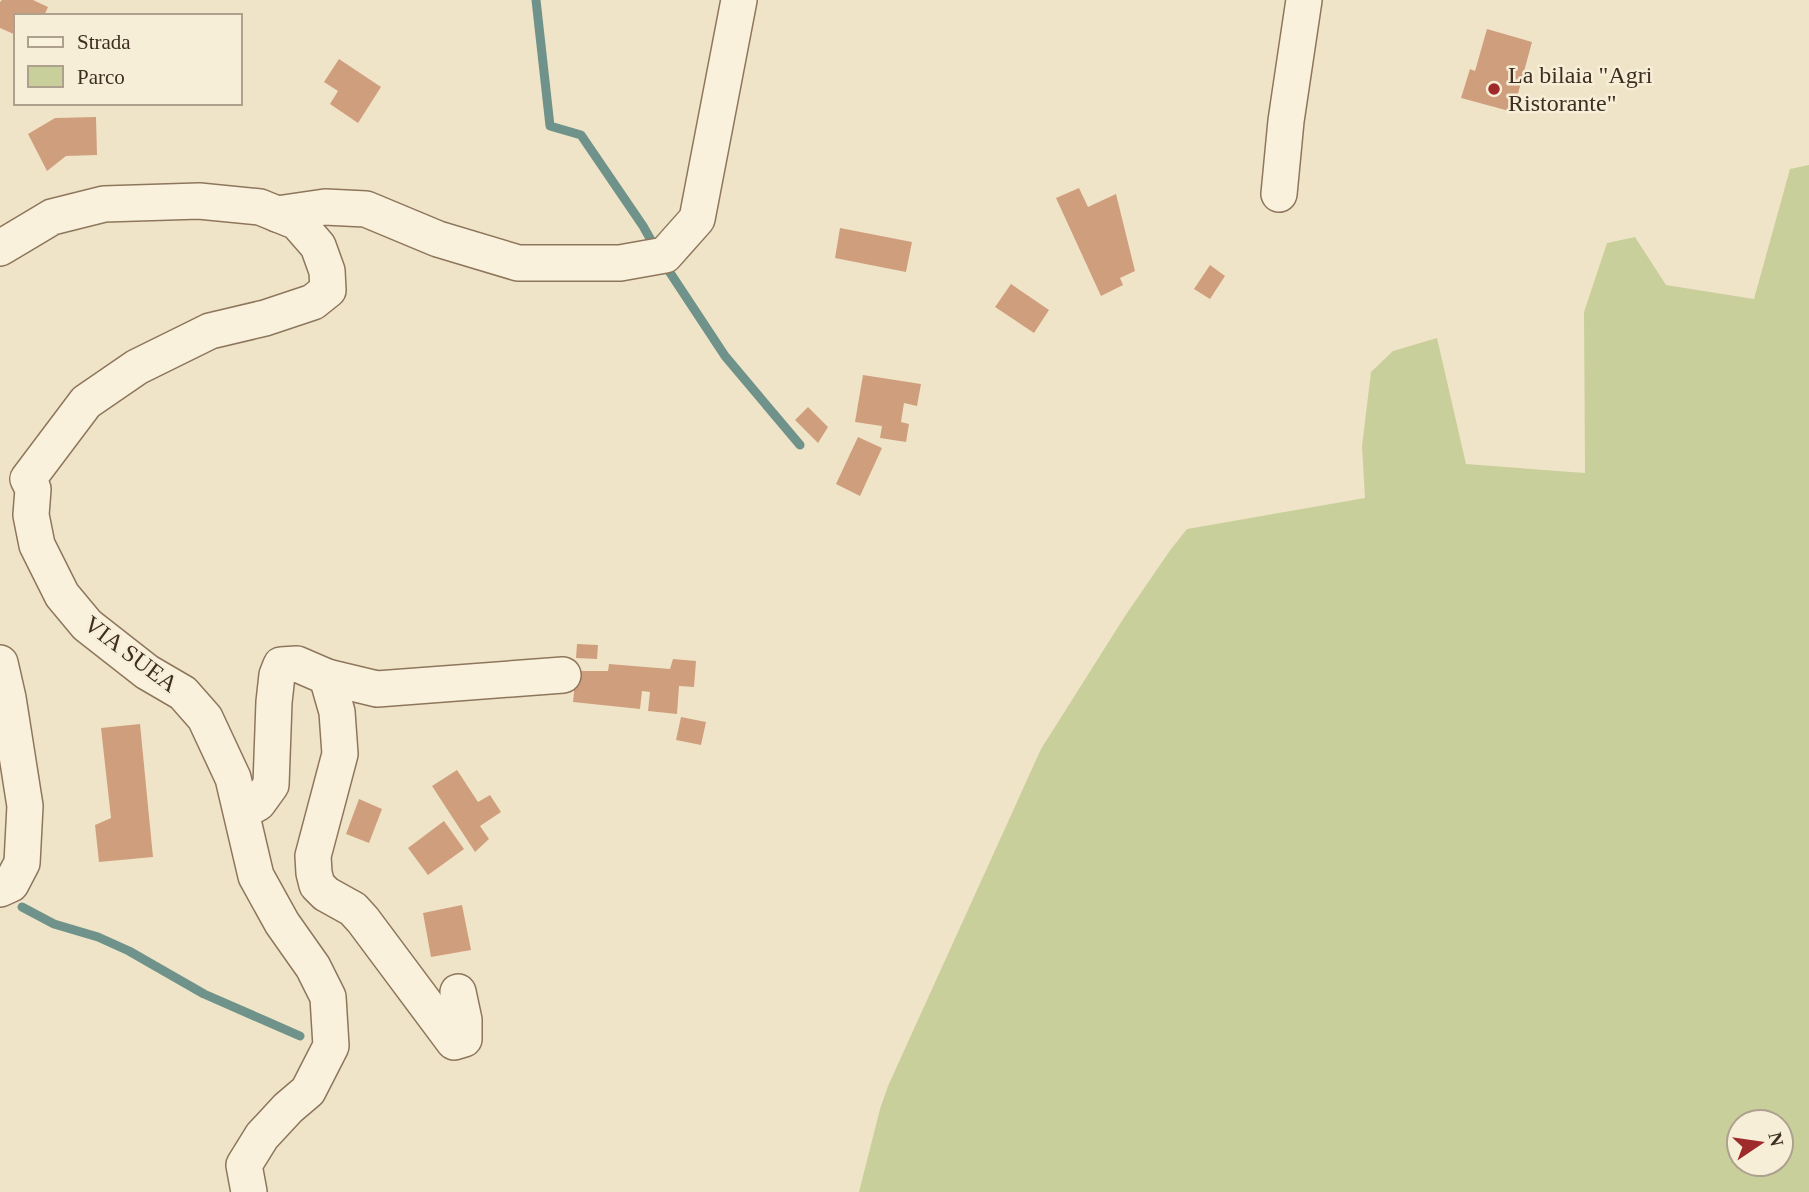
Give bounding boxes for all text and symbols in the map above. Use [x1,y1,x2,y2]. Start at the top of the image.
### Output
legend [14,14,242,105]
text: Strada [77,30,131,54]
place label: La bilaia "Agri Ristorante" [1508,62,1653,116]
text: Parco [77,65,125,89]
marker: La bilaia "Agri Ristorante" [1486,81,1502,97]
street label: VIA SUEA [79,611,183,698]
north arrow [1725,1108,1795,1178]
text: N [1764,1130,1788,1149]

